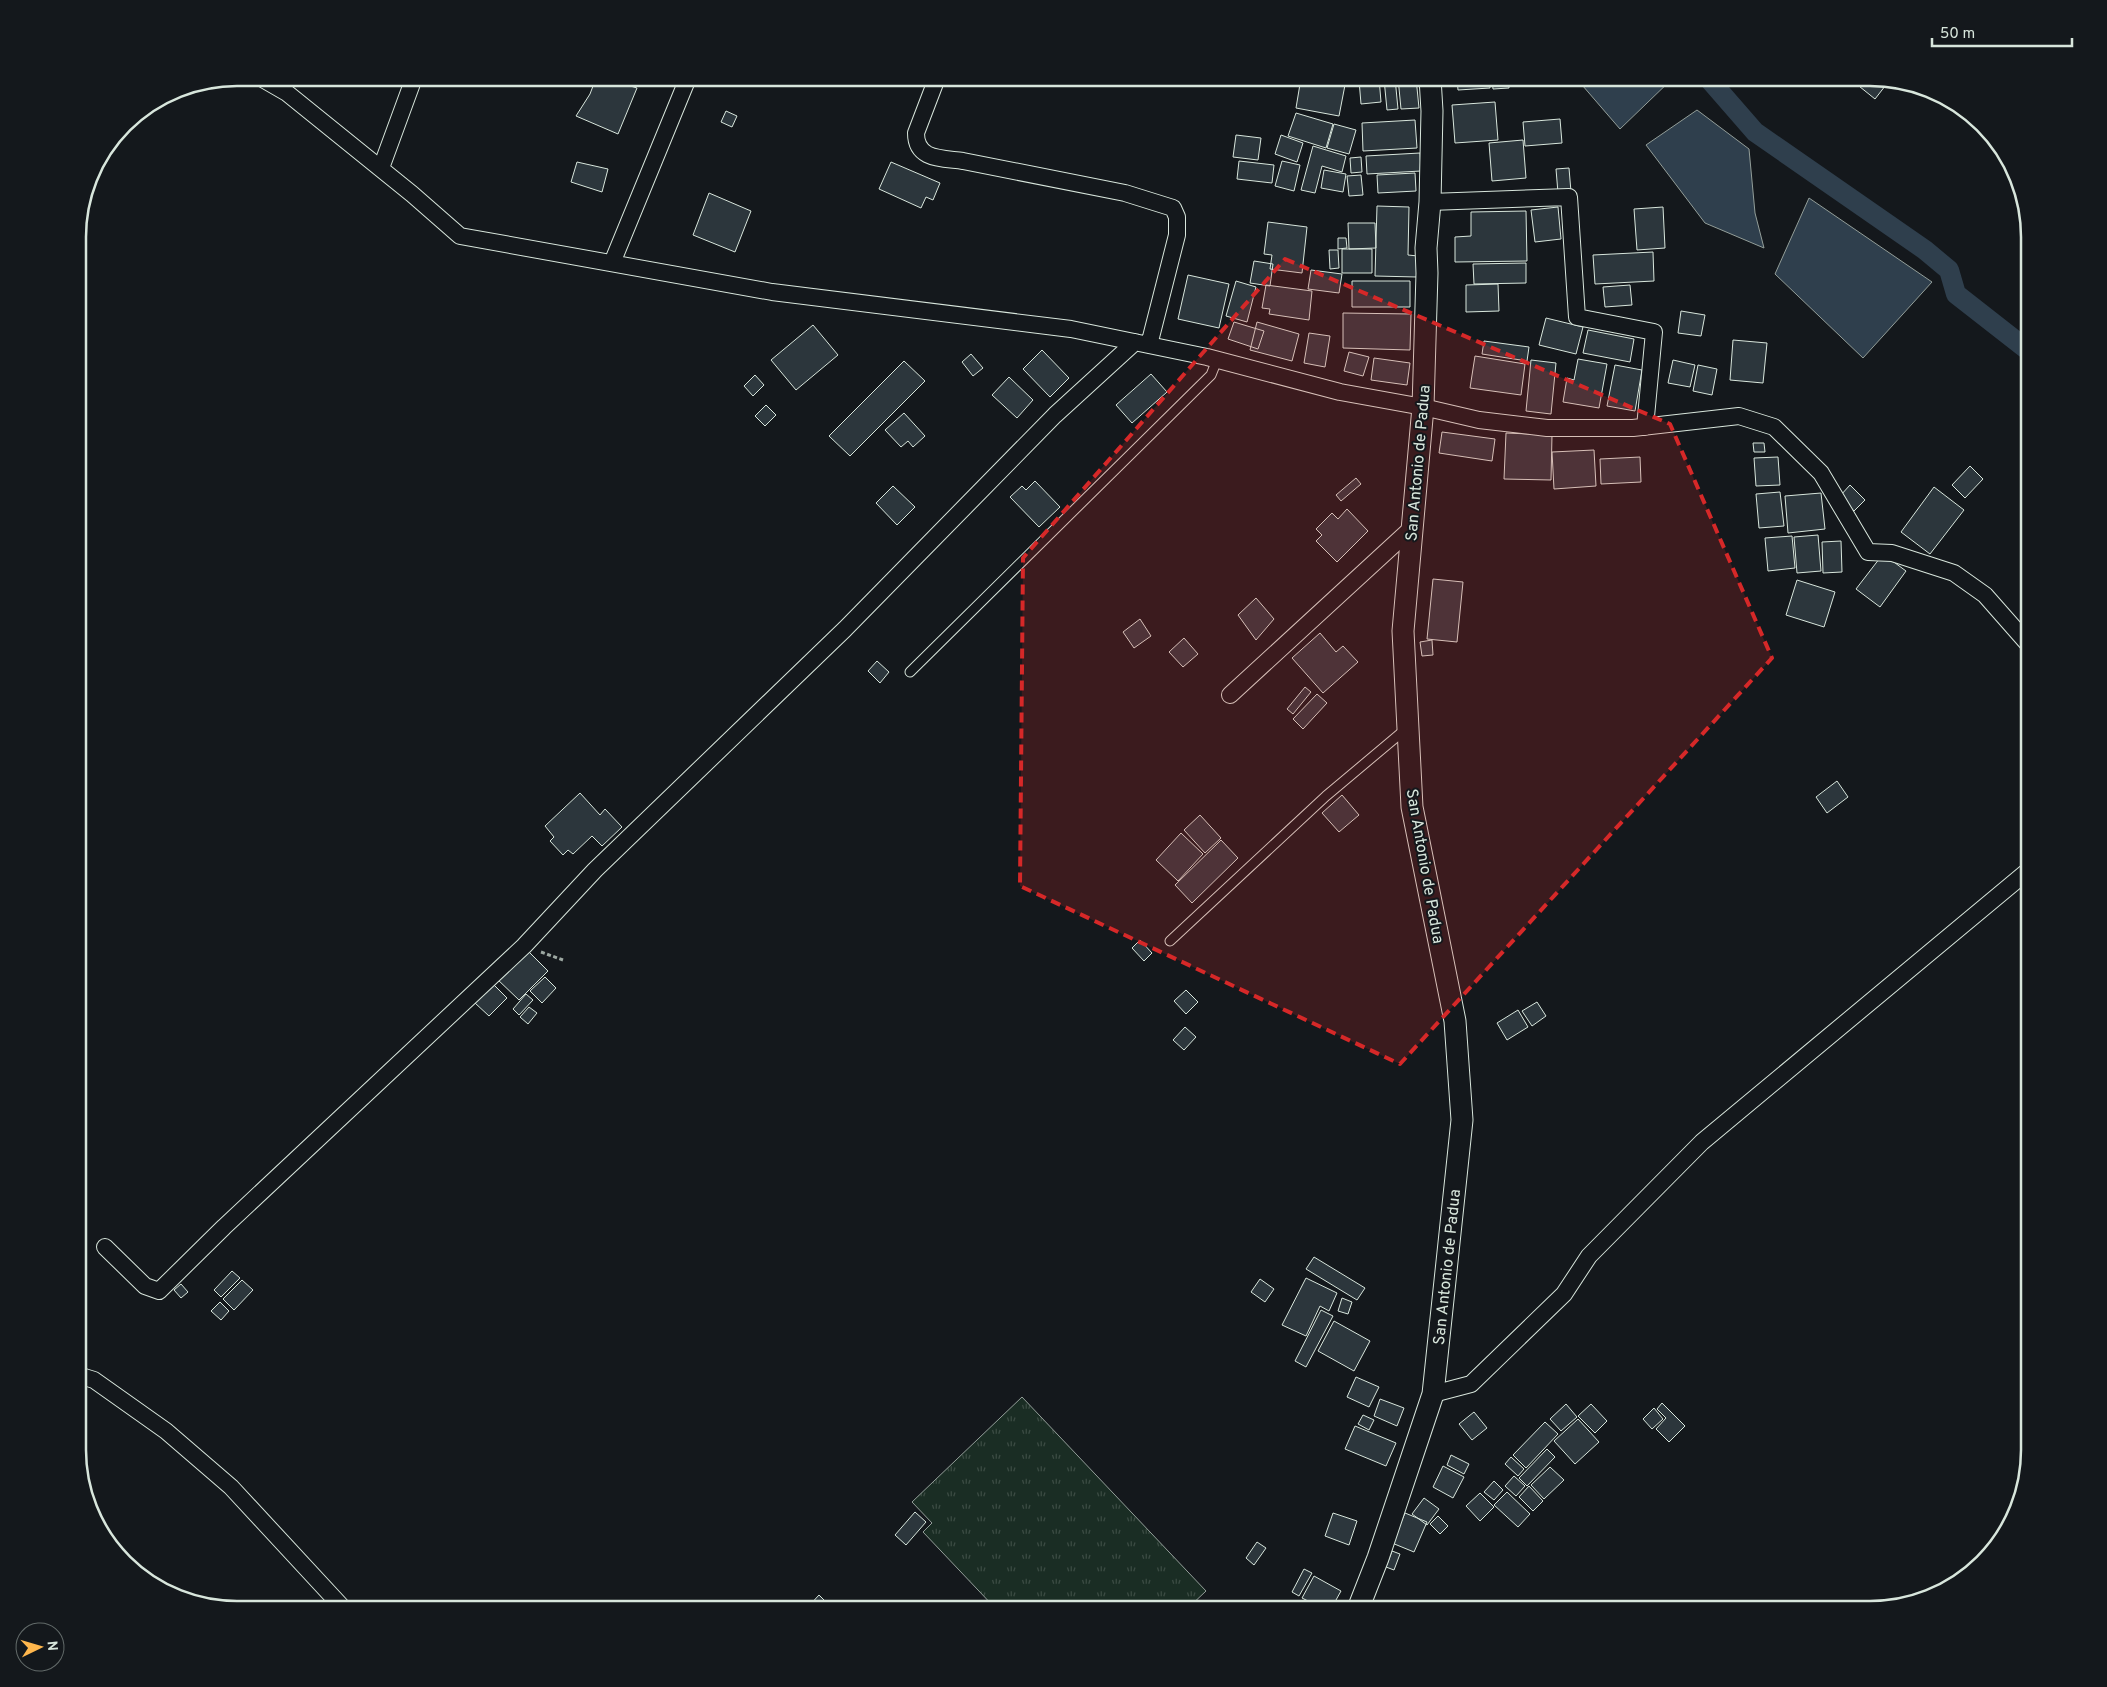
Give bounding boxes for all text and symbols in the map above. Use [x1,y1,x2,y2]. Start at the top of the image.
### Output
scale bar [1932,15,2072,47]
text: 50 m [1940,25,1975,44]
street label: San Antonio de Padua [1402,384,1436,542]
street label: San Antonio de Padua [1401,787,1447,945]
street label: San Antonio de Padua [1430,1188,1466,1346]
north arrow [15,1622,65,1672]
text: N [43,1640,60,1652]

